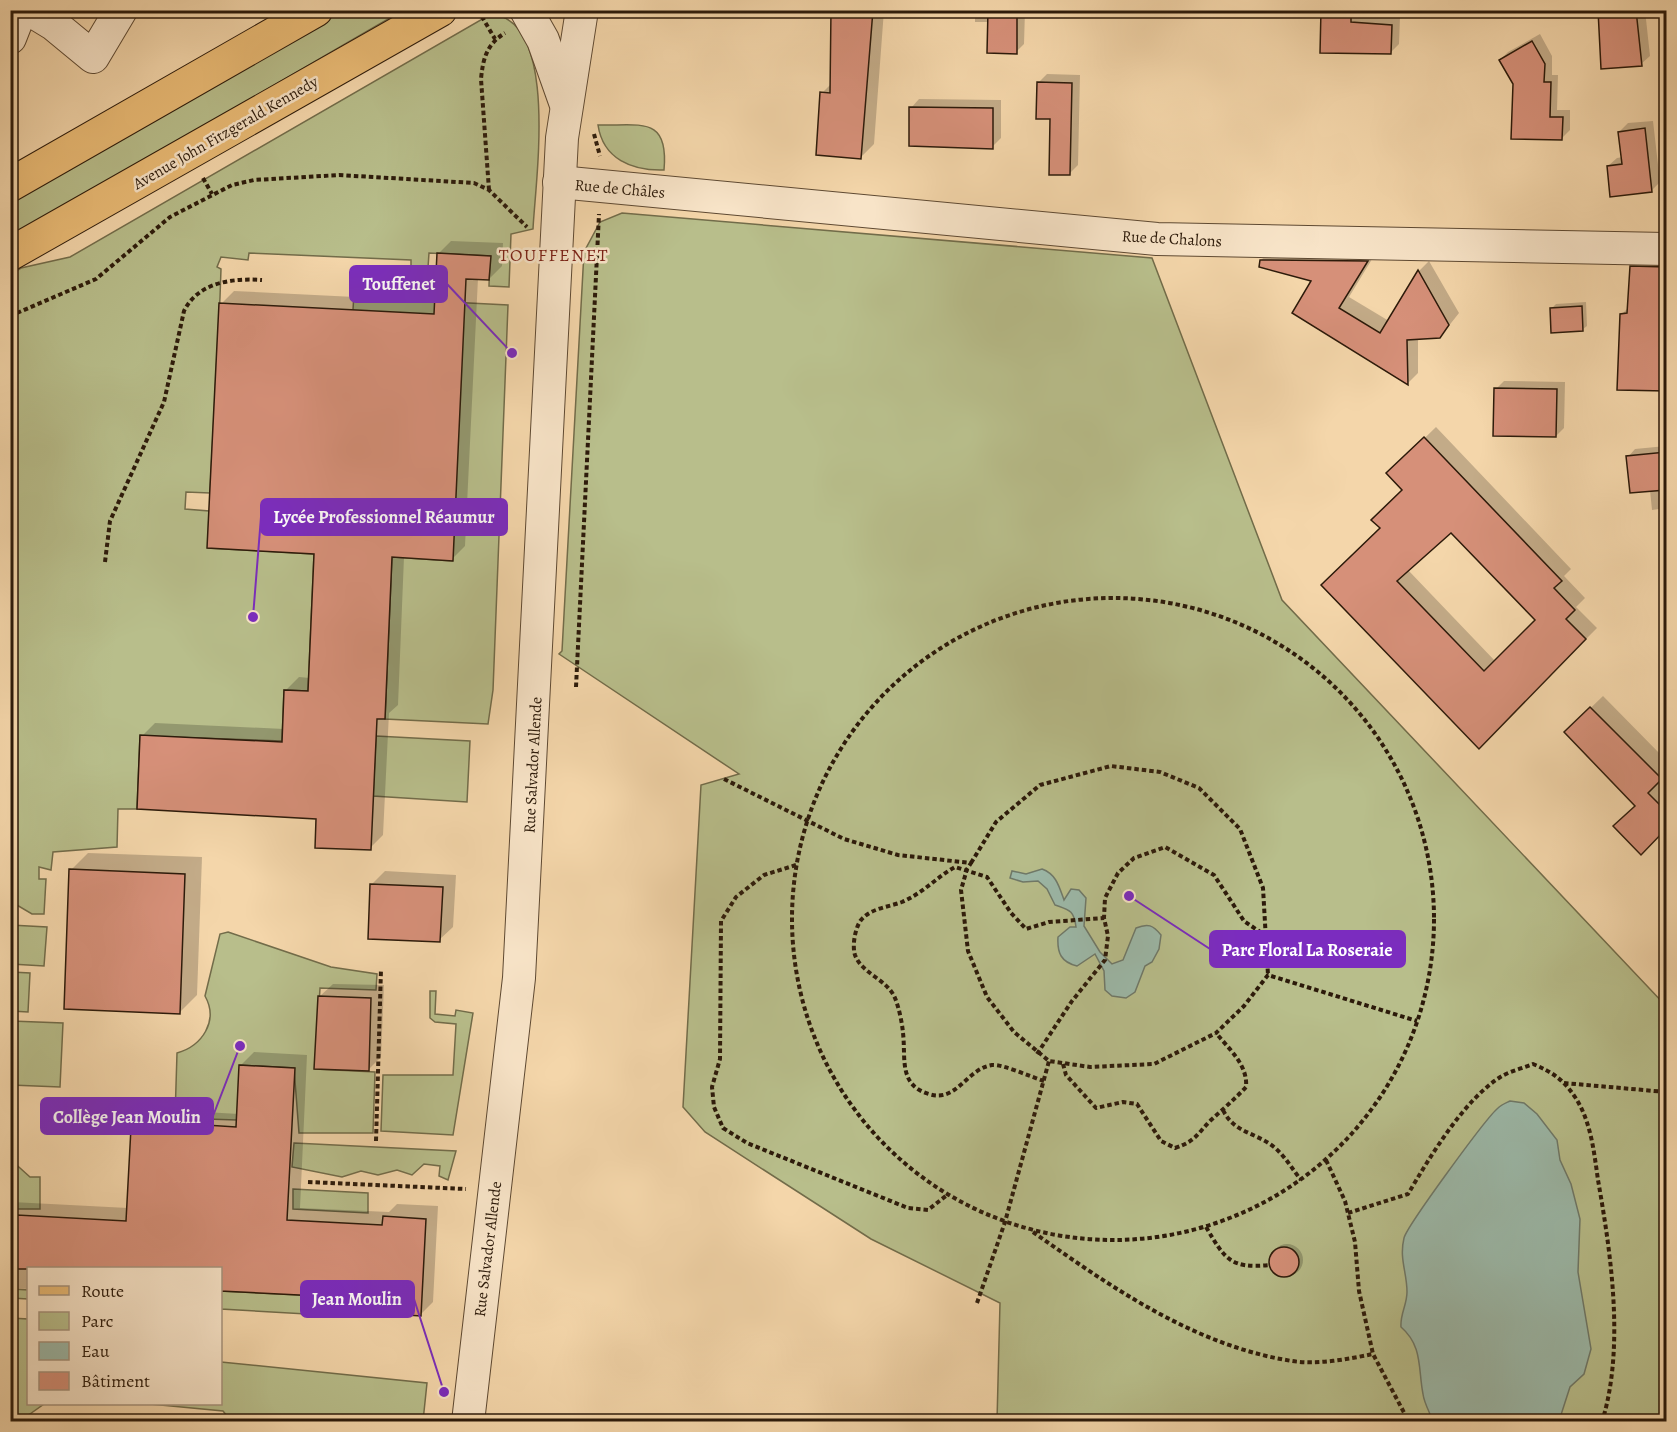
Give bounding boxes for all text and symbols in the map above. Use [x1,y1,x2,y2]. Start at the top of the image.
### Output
street label: Avenue John Fitzgerald Kennedy [128,70,323,195]
street label: Rue de Châles [574,174,666,204]
street label: Rue de Chalons [1121,225,1223,253]
district label: TOUFFENET [499,243,609,267]
callout: Touffenet [350,266,447,302]
text: Touffenet [362,272,436,296]
callout: Lycée Professionnel Réaumur [261,499,507,535]
text: Lycée Professionnel Réaumur [273,505,495,529]
street label: Rue Salvador Allende [518,696,548,834]
callout: Parc Floral La Roseraie [1210,931,1405,967]
text: Parc Floral La Roseraie [1221,938,1393,962]
callout: Collège Jean Moulin [41,1098,213,1134]
text: Collège Jean Moulin [53,1105,201,1129]
street label: Rue Salvador Allende [469,1180,507,1318]
legend [27,1267,222,1405]
text: Route [81,1279,124,1303]
callout: Jean Moulin [301,1281,414,1317]
text: Jean Moulin [312,1287,402,1311]
text: Parc [81,1309,113,1333]
text: Eau [81,1339,110,1363]
text: Bâtiment [81,1369,150,1393]

